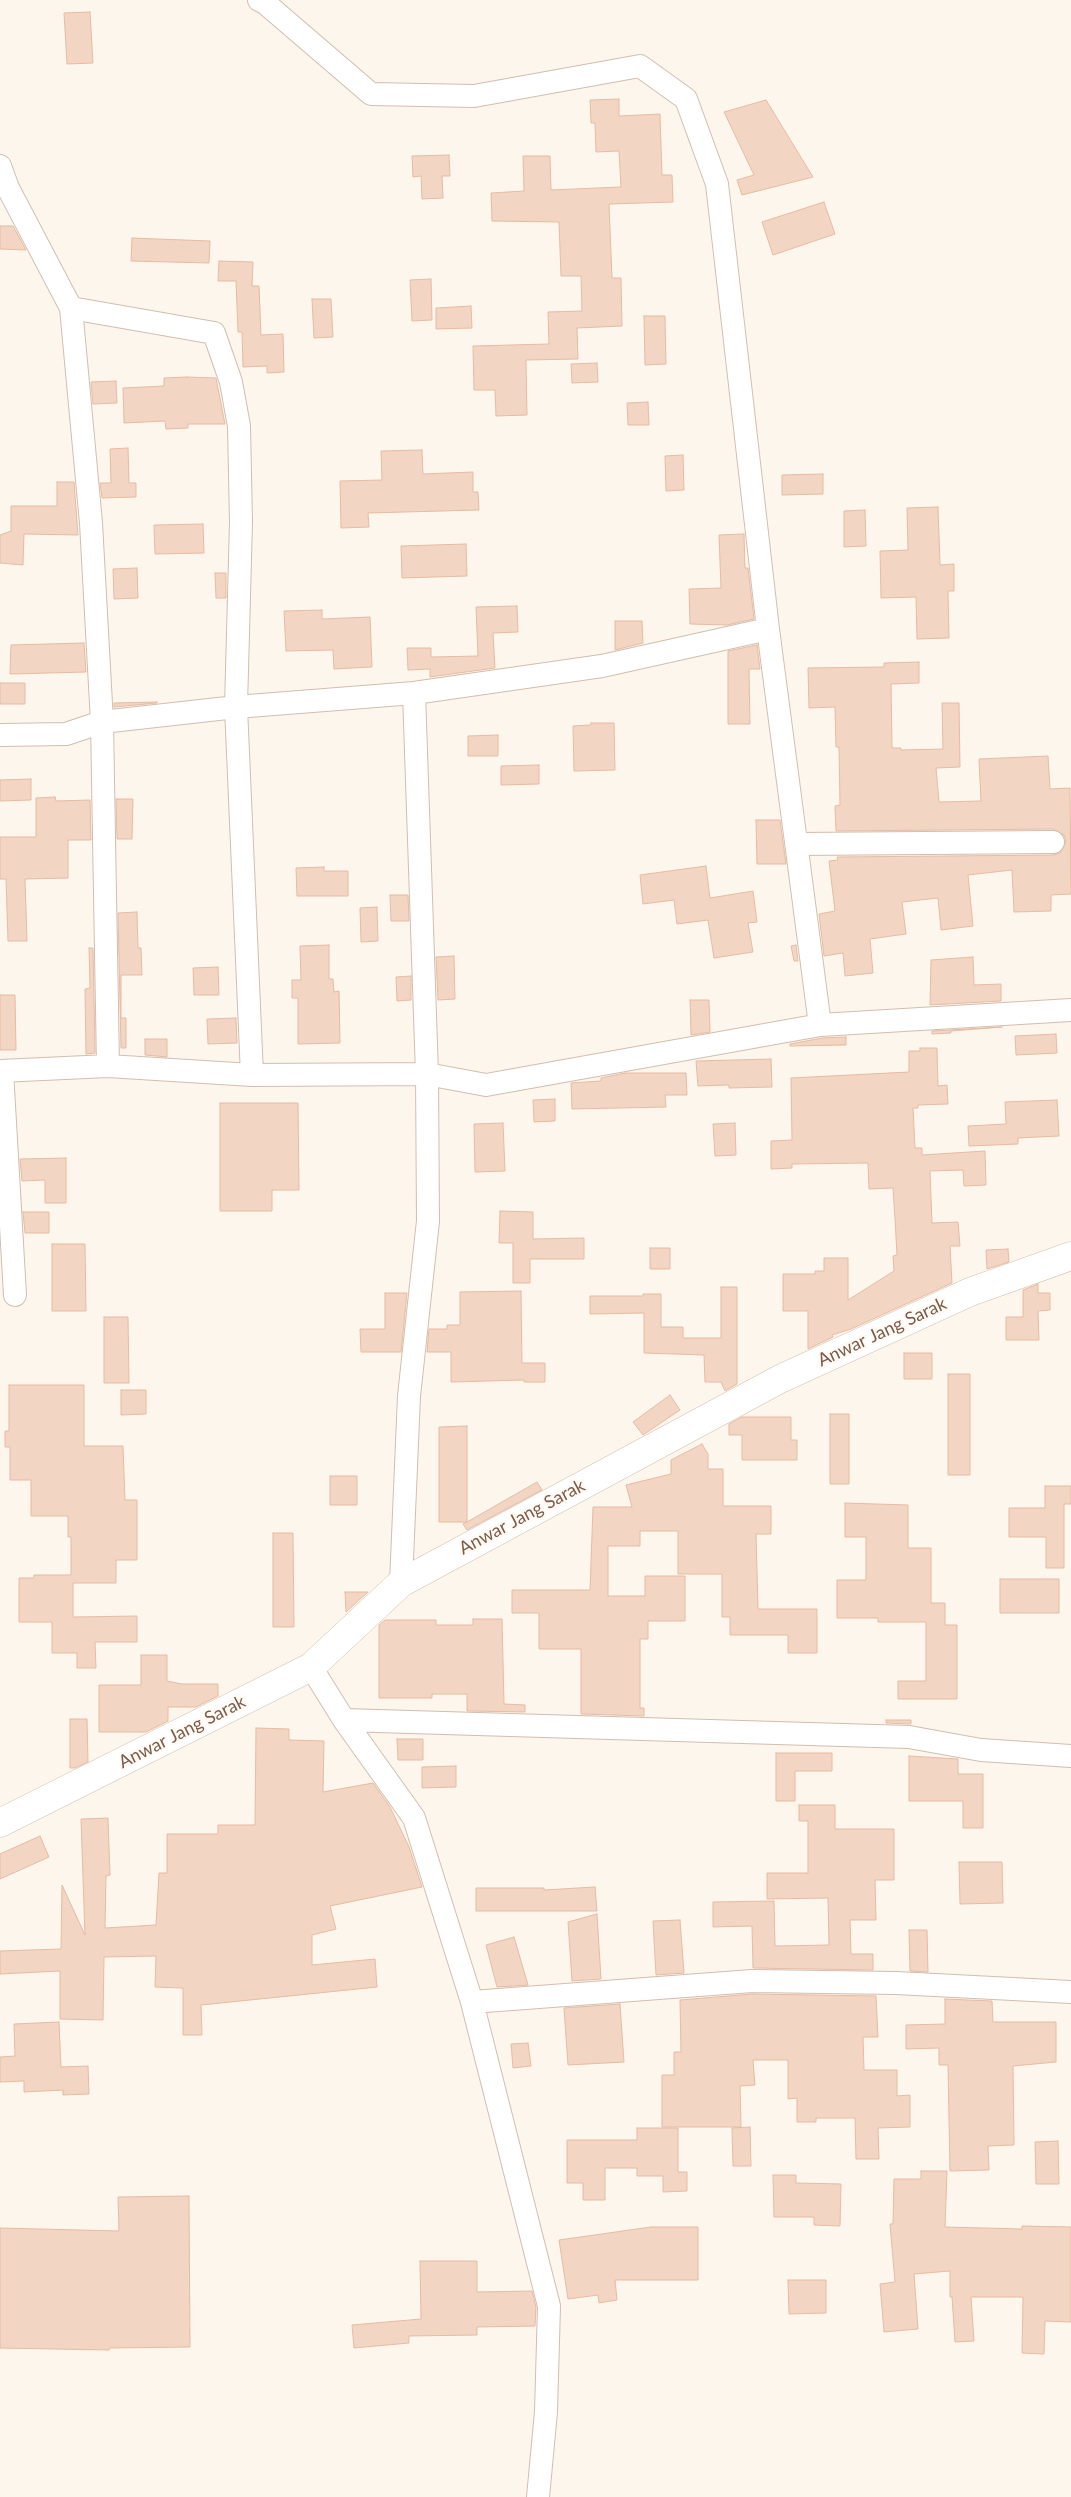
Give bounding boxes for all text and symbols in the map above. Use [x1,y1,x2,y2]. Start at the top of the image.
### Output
street label: Anwar Jang Sarak [814,1293,950,1371]
street label: Anwar Jang Sarak [455,1475,589,1559]
street label: Anwar Jang Sarak [115,1691,249,1773]

